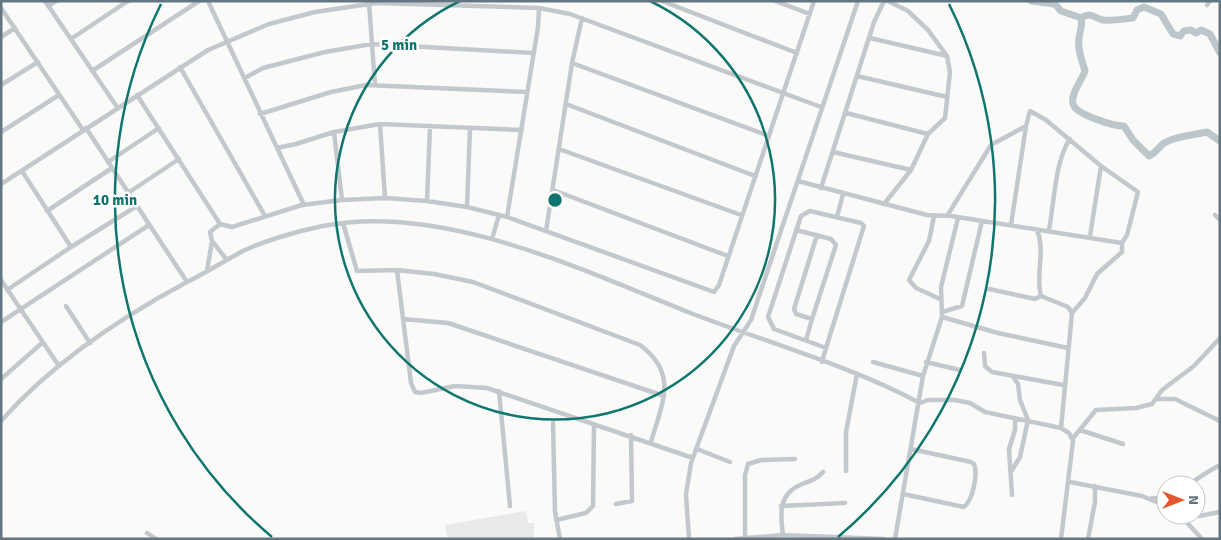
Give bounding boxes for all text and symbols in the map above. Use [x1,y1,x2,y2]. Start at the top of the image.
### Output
text: 5 min [381,36,417,54]
text: 10 min [93,191,137,209]
centre of rings [546,191,564,209]
north arrow [1156,475,1206,525]
text: N [1185,495,1202,505]

